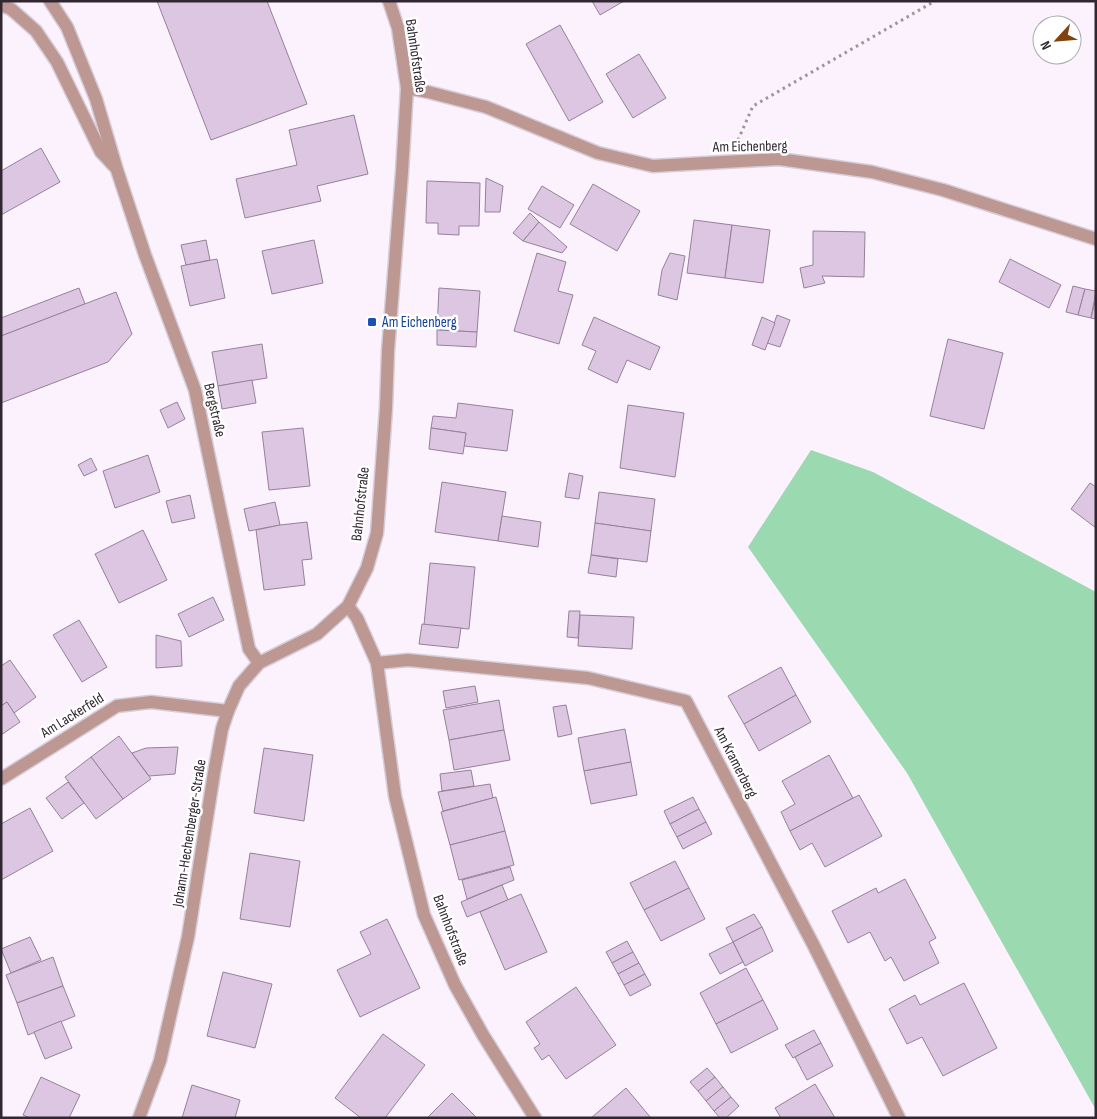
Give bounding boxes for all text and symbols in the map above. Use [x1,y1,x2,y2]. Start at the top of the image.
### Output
north arrow [1032,15,1082,65]
street label: Bahnhofstraße [401,18,430,94]
text: N [1036,38,1055,53]
street label: Am Eichenberg [711,136,788,157]
place label: Am Eichenberg [381,313,457,332]
marker: Am Eichenberg [366,316,378,328]
street label: Bergstraße [199,381,230,439]
street label: Bahnhofstraße [347,466,374,542]
street label: Am Lackerfeld [36,689,107,743]
street label: Am Kramerberg [709,723,762,801]
street label: Johann-Hechenberger-Straße [168,758,211,909]
street label: Bahnhofstraße [428,892,473,968]

